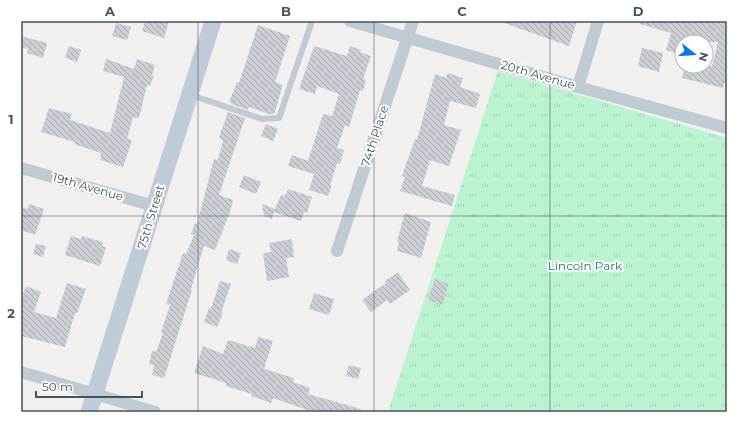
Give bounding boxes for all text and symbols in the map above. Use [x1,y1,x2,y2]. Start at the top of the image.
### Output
text: A [104,3,116,19]
text: B [281,3,291,19]
text: C [457,3,467,19]
text: D [633,3,644,19]
north arrow [674,34,714,74]
text: N [696,51,712,63]
street label: 20th Avenue [499,57,577,92]
street label: 74th Place [358,103,391,168]
text: 1 [8,111,14,127]
street label: 19th Avenue [51,169,125,204]
street label: 75th Street [134,183,167,251]
park label: Lincoln Park [548,258,623,273]
text: 2 [7,305,15,321]
scale bar [36,373,142,399]
text: 50 m [42,379,73,394]

